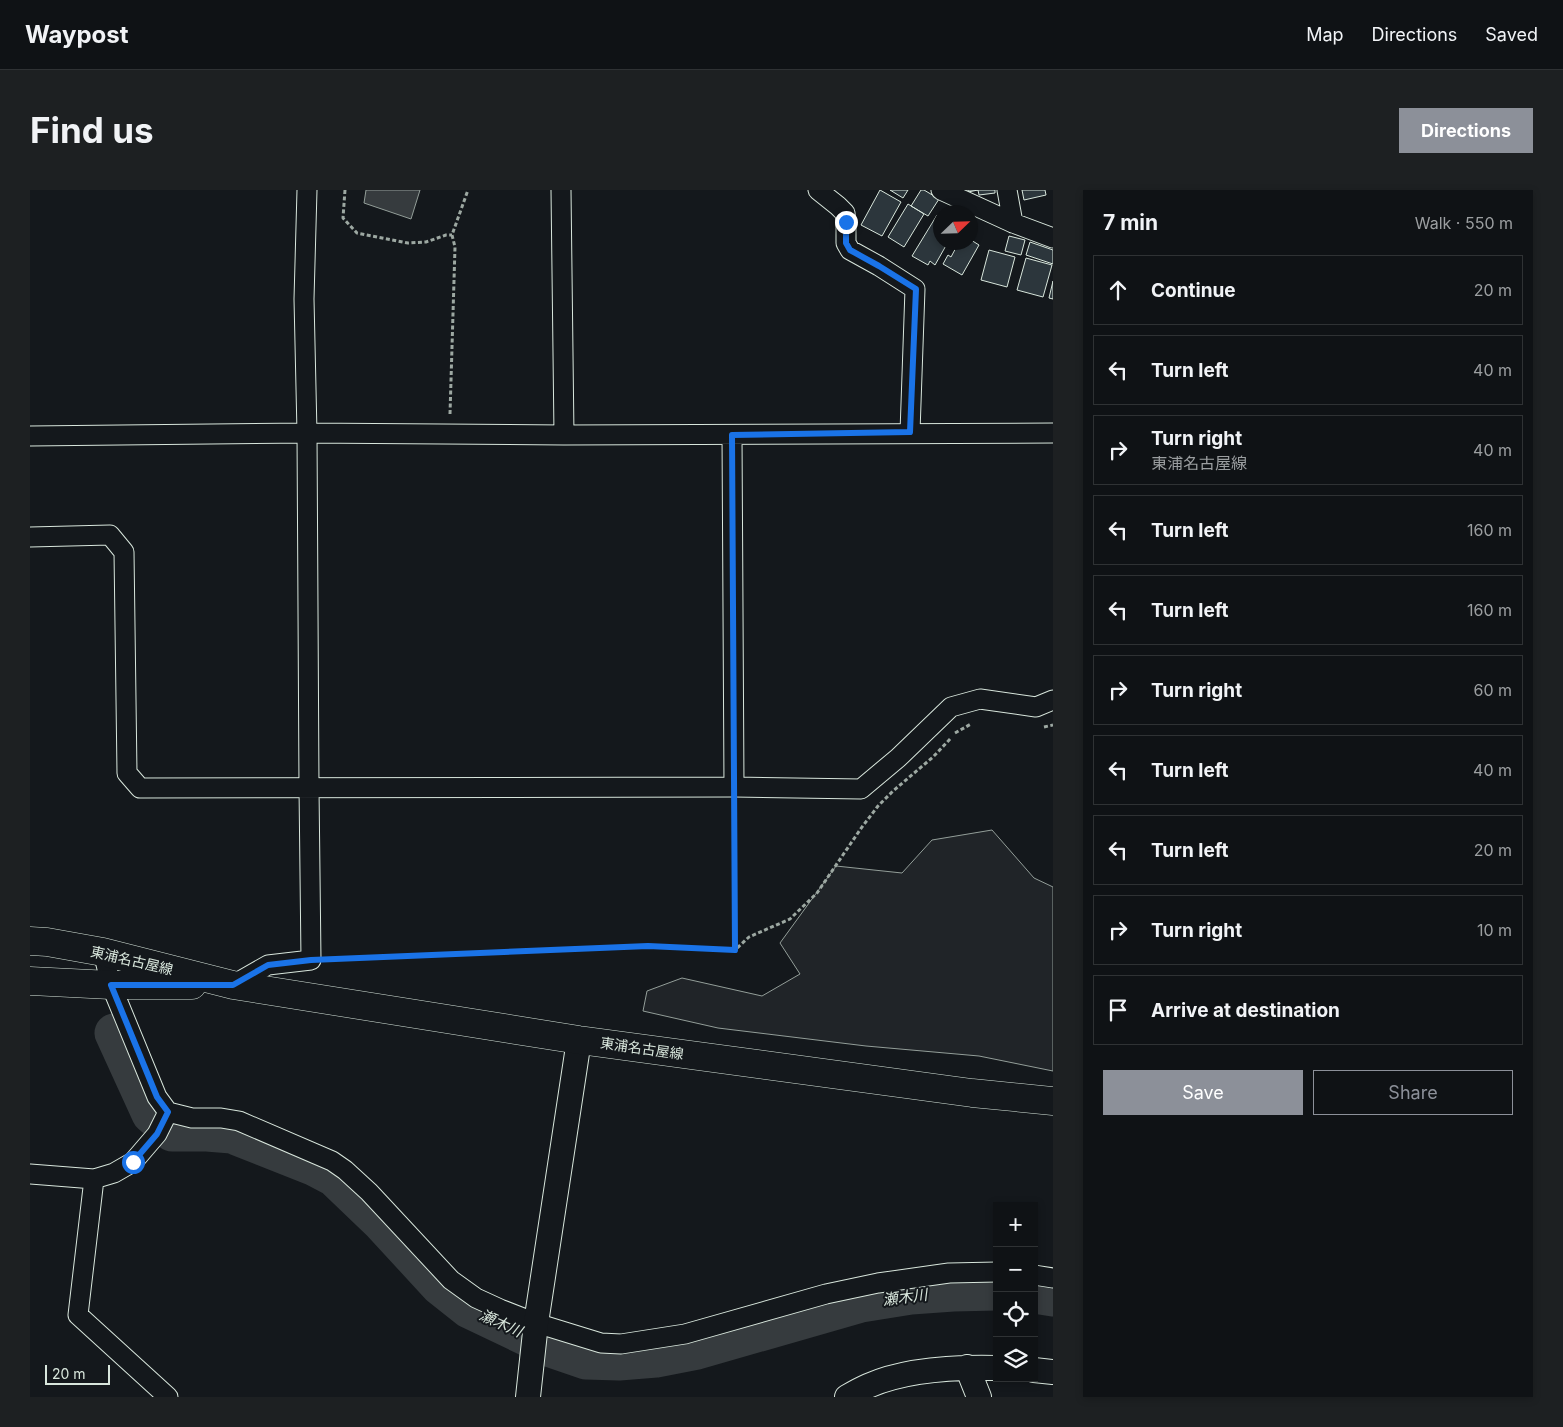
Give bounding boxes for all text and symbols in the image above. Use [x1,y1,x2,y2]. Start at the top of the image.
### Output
text: Waypost [25,20,129,49]
text: Map [1306,24,1344,45]
text: Directions [1372,24,1457,45]
text: Saved [1485,24,1538,45]
button: Directions [1399,108,1533,153]
text: Find us [30,109,154,151]
north arrow [933,205,978,250]
text: 7 min [1103,210,1158,235]
route end [835,211,858,234]
text: Walk · 550 m [1415,213,1513,233]
icon: ahead [1104,276,1132,304]
text: Continue [1151,279,1236,302]
text: 20 m [1474,280,1512,300]
icon: left [1104,356,1132,384]
text: Turn left [1151,359,1229,382]
text: 40 m [1473,360,1512,380]
text: Turn right [1151,427,1242,450]
icon: right [1104,436,1132,464]
text: 40 m [1473,440,1512,460]
text: 東浦名古屋線 [1151,453,1247,473]
icon: left [1104,516,1132,544]
text: Turn left [1151,519,1229,542]
text: 160 m [1467,520,1512,540]
icon: left [1104,596,1132,624]
text: Turn left [1151,599,1229,622]
text: 160 m [1467,600,1512,620]
icon: right [1104,676,1132,704]
text: Turn right [1151,679,1242,702]
text: 60 m [1473,680,1512,700]
icon: left [1104,756,1132,784]
text: Turn left [1151,759,1229,782]
text: 40 m [1473,760,1512,780]
icon: left [1104,836,1132,864]
text: Turn left [1151,839,1229,862]
text: 20 m [1474,840,1512,860]
icon: right [1104,916,1132,944]
text: Turn right [1151,919,1242,942]
text: 10 m [1477,920,1512,940]
street label: 東浦名古屋線 [89,942,175,978]
icon: arrive [1104,996,1132,1024]
text: Arrive at destination [1151,999,1340,1022]
street label: 東浦名古屋線 [599,1034,685,1062]
button: Save [1103,1070,1303,1115]
button: Share [1313,1070,1513,1115]
route start [122,1151,145,1174]
map controls [993,1202,1038,1382]
button: + [993,1202,1038,1247]
button: − [993,1247,1038,1292]
water label: 瀬木川 [882,1285,930,1309]
button: locate [993,1292,1038,1337]
water label: 瀬木川 [477,1305,527,1342]
button: layers [993,1337,1038,1382]
scale bar [45,1362,110,1385]
text: 20 m [52,1365,86,1382]

